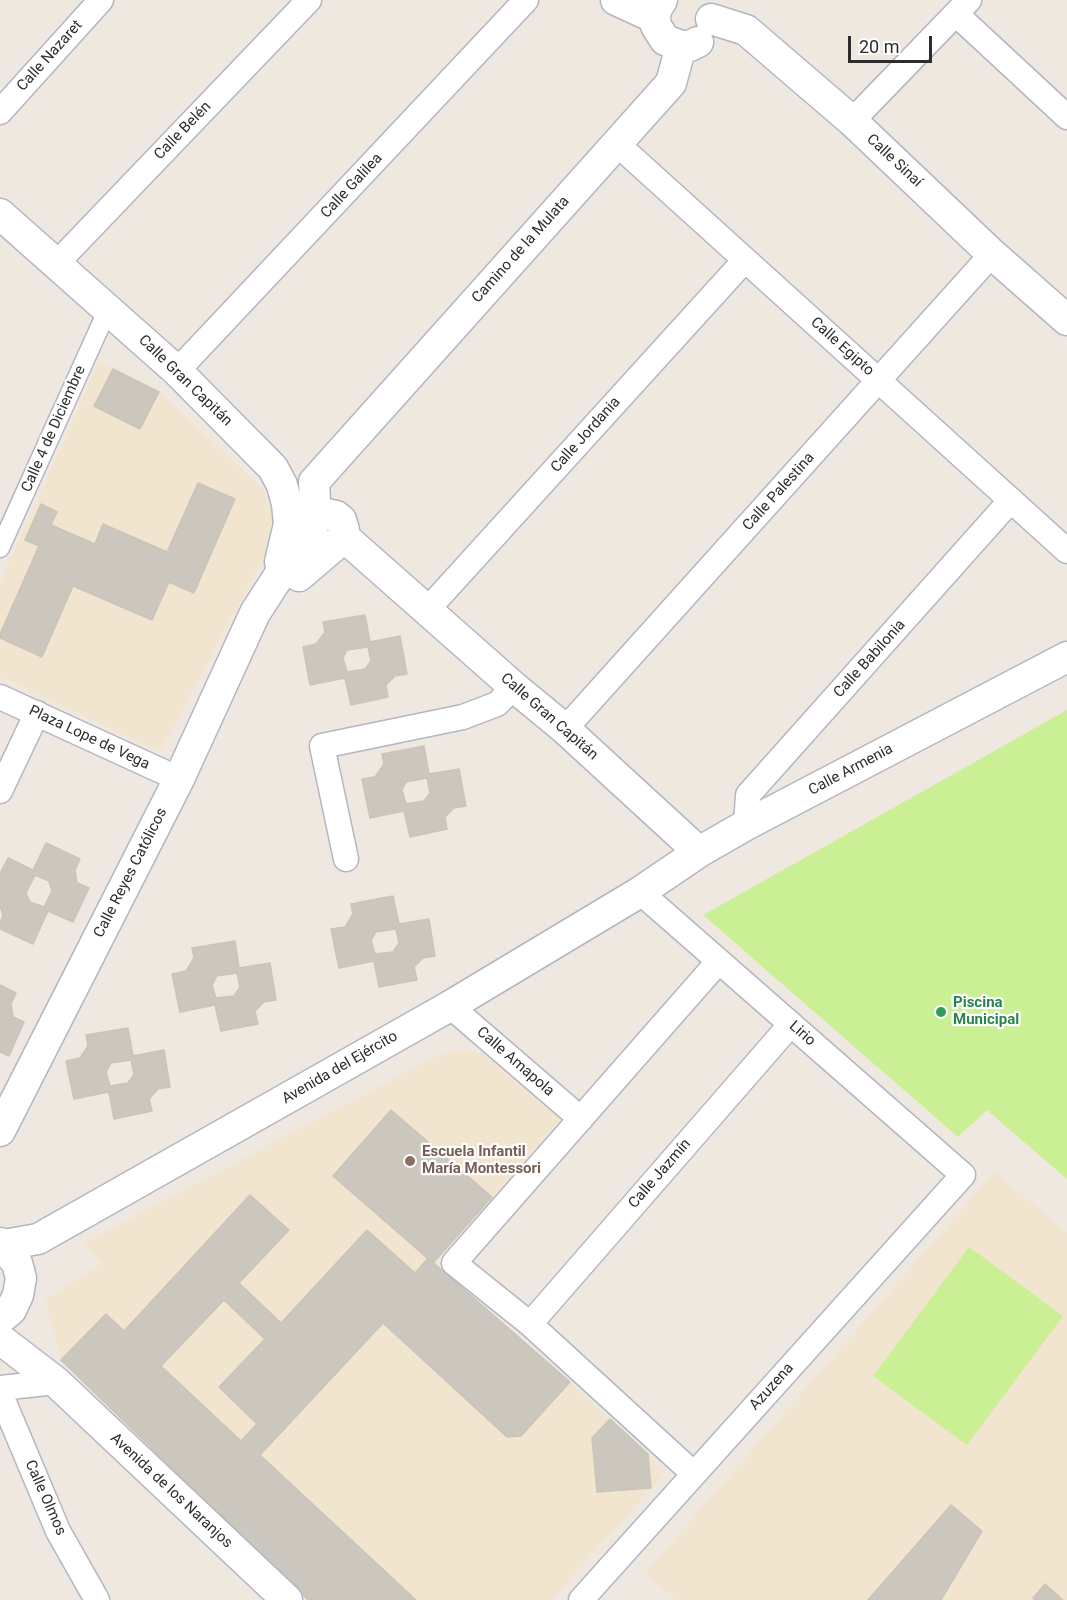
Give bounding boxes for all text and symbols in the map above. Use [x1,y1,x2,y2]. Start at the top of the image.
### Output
street label: Calle Nazaret [13,17,87,95]
scale bar [851,24,935,62]
text: 20 m [859,36,899,57]
street label: Calle Belén [151,98,215,164]
street label: Calle Sinaí [862,131,926,191]
street label: Calle Galilea [317,150,387,222]
street label: Camino de la Mulata [468,193,574,307]
street label: Calle Egipto [807,314,877,380]
street label: Calle Gran Capitán [134,332,236,430]
street label: Calle 4 de Diciembre [18,363,90,495]
street label: Calle Jordania [547,394,625,476]
street label: Calle Palestina [739,449,819,535]
street label: Calle Babilonia [830,616,910,702]
street label: Calle Gran Capitán [497,670,601,764]
street label: Plaza Lope de Vega [26,702,152,774]
street label: Calle Armenia [806,740,896,800]
street label: Calle Reyes Católicos [90,805,172,941]
place label: Piscina Municipal [953,994,1019,1029]
marker: Piscina Municipal [934,1005,948,1019]
street label: Lirio [785,1018,819,1050]
street label: Calle Amapola [473,1023,557,1101]
street label: Avenida del Ejército [279,1028,401,1108]
street label: Calle Jazmín [625,1136,695,1212]
place label: Escuela Infantil María Montessori [422,1143,541,1178]
marker: Escuela Infantil María Montessori [403,1154,417,1168]
street label: Azuzena [746,1360,798,1414]
street label: Avenida de los Naranjos [106,1430,236,1552]
street label: Calle Olmos [20,1458,70,1538]

